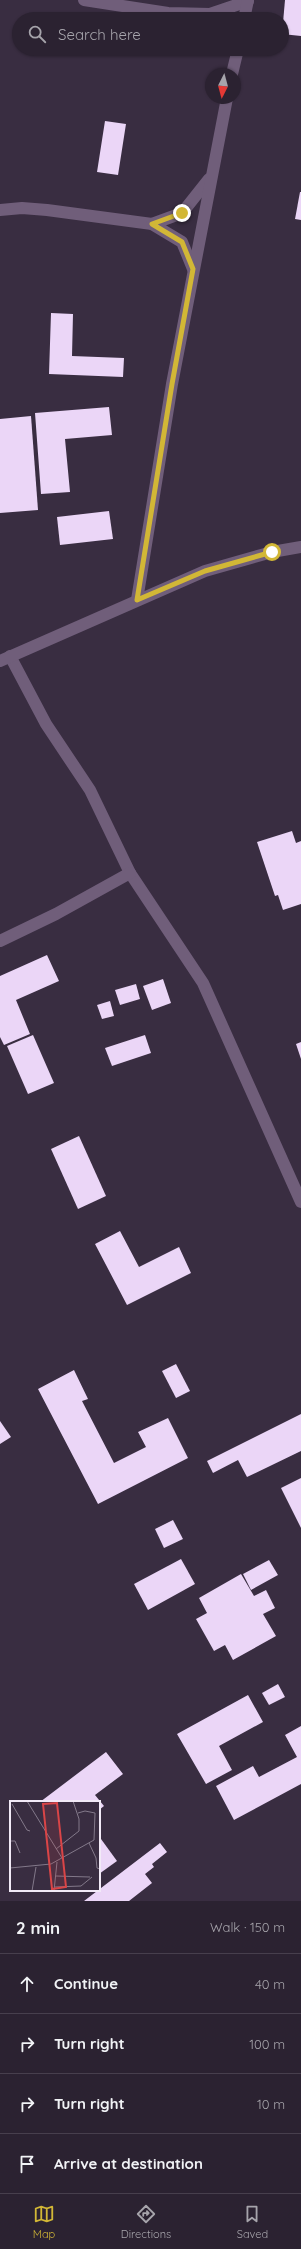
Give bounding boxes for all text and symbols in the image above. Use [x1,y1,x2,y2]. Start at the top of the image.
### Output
search box [12,12,289,56]
icon: search [26,23,48,45]
text: Search here [58,25,141,44]
north arrow [205,68,241,104]
route end [173,204,191,222]
route start [263,543,281,561]
inset map [10,1801,100,1891]
text: 2 min [16,1917,60,1938]
text: Walk · 150 m [210,1919,285,1935]
icon: ahead [16,1973,38,1995]
text: Continue [54,1974,118,1993]
text: 40 m [255,1976,285,1992]
icon: right [16,2033,38,2055]
text: Turn right [54,2034,125,2053]
text: 100 m [249,2036,285,2052]
icon: right [16,2093,38,2115]
text: Turn right [54,2094,125,2113]
text: 10 m [257,2096,285,2112]
icon: arrive [16,2153,38,2175]
text: Arrive at destination [54,2154,203,2173]
tab: Map [33,2203,55,2241]
tab: Directions [121,2203,171,2241]
tab: Saved [237,2203,268,2241]

